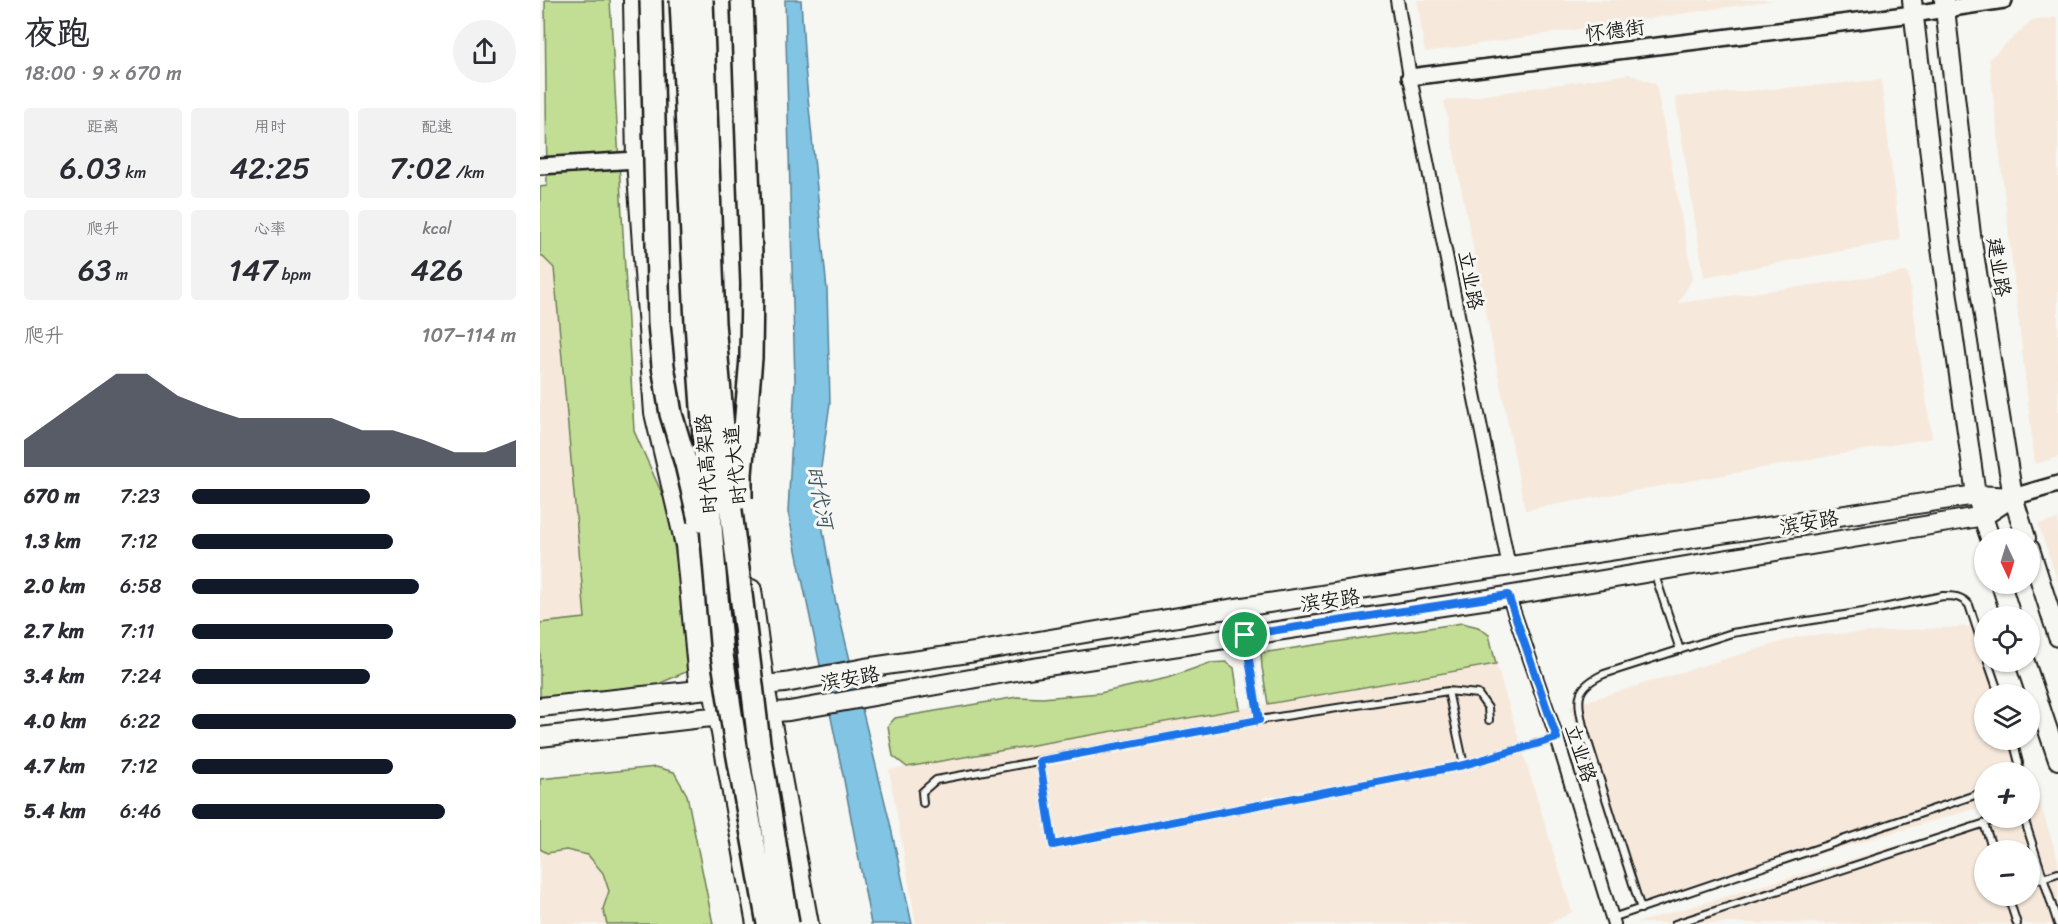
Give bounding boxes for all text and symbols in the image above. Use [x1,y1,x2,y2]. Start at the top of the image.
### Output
text: 夜跑 [24,4,90,62]
street label: 怀德街 [1583,9,1647,52]
button: share [453,20,516,83]
text: 18:00 · 9 × 670 m [24,56,182,91]
text: 距离 [87,112,119,141]
text: 用时 [254,112,286,141]
text: 配速 [421,112,453,141]
text: 6.03 [60,141,121,195]
text: 42:25 [230,141,310,195]
text: 7:02 [389,141,452,195]
text: km [121,158,146,187]
text: /km [452,158,485,187]
text: 爬升 [87,214,119,243]
text: 心率 [254,214,286,243]
text: kcal [422,214,452,243]
street label: 建业路 [1977,235,2021,300]
text: 63 [78,243,112,297]
text: 147 [229,243,278,297]
text: 426 [410,243,464,297]
street label: 立业路 [1448,247,1494,314]
text: m [112,260,128,289]
text: bpm [278,260,311,289]
text: 爬升 [24,318,64,353]
text: 107–114 m [422,318,516,353]
street label: 时代高架路 [685,412,727,515]
street label: 时代大道 [714,423,757,507]
water label: 时代河 [795,462,845,534]
text: 670 m [24,479,80,514]
text: 7:23 [120,479,160,514]
street label: 滨安路 [1777,500,1843,545]
text: 1.3 km [24,524,81,559]
text: 7:12 [120,524,158,559]
north arrow [1974,528,2040,594]
map controls [1974,528,2040,906]
text: 2.0 km [24,569,85,604]
text: 6:58 [120,569,162,604]
street label: 滨安路 [1298,579,1363,622]
button: locate [1974,606,2040,672]
pin [1219,609,1270,660]
text: 2.7 km [24,614,84,649]
text: 7:11 [120,614,155,649]
icon: arrive [1228,618,1261,651]
street label: 滨安路 [818,656,884,701]
text: 3.4 km [24,659,85,694]
text: 7:24 [120,659,162,694]
button: layers [1974,684,2040,750]
text: 4.0 km [24,704,86,739]
text: 6:22 [120,704,160,739]
street label: 立业路 [1555,719,1607,788]
text: 4.7 km [24,749,85,784]
text: 7:12 [120,749,158,784]
button: + [1974,762,2040,828]
text: 5.4 km [24,794,86,829]
text: 6:46 [120,794,161,829]
button: − [1974,840,2040,906]

